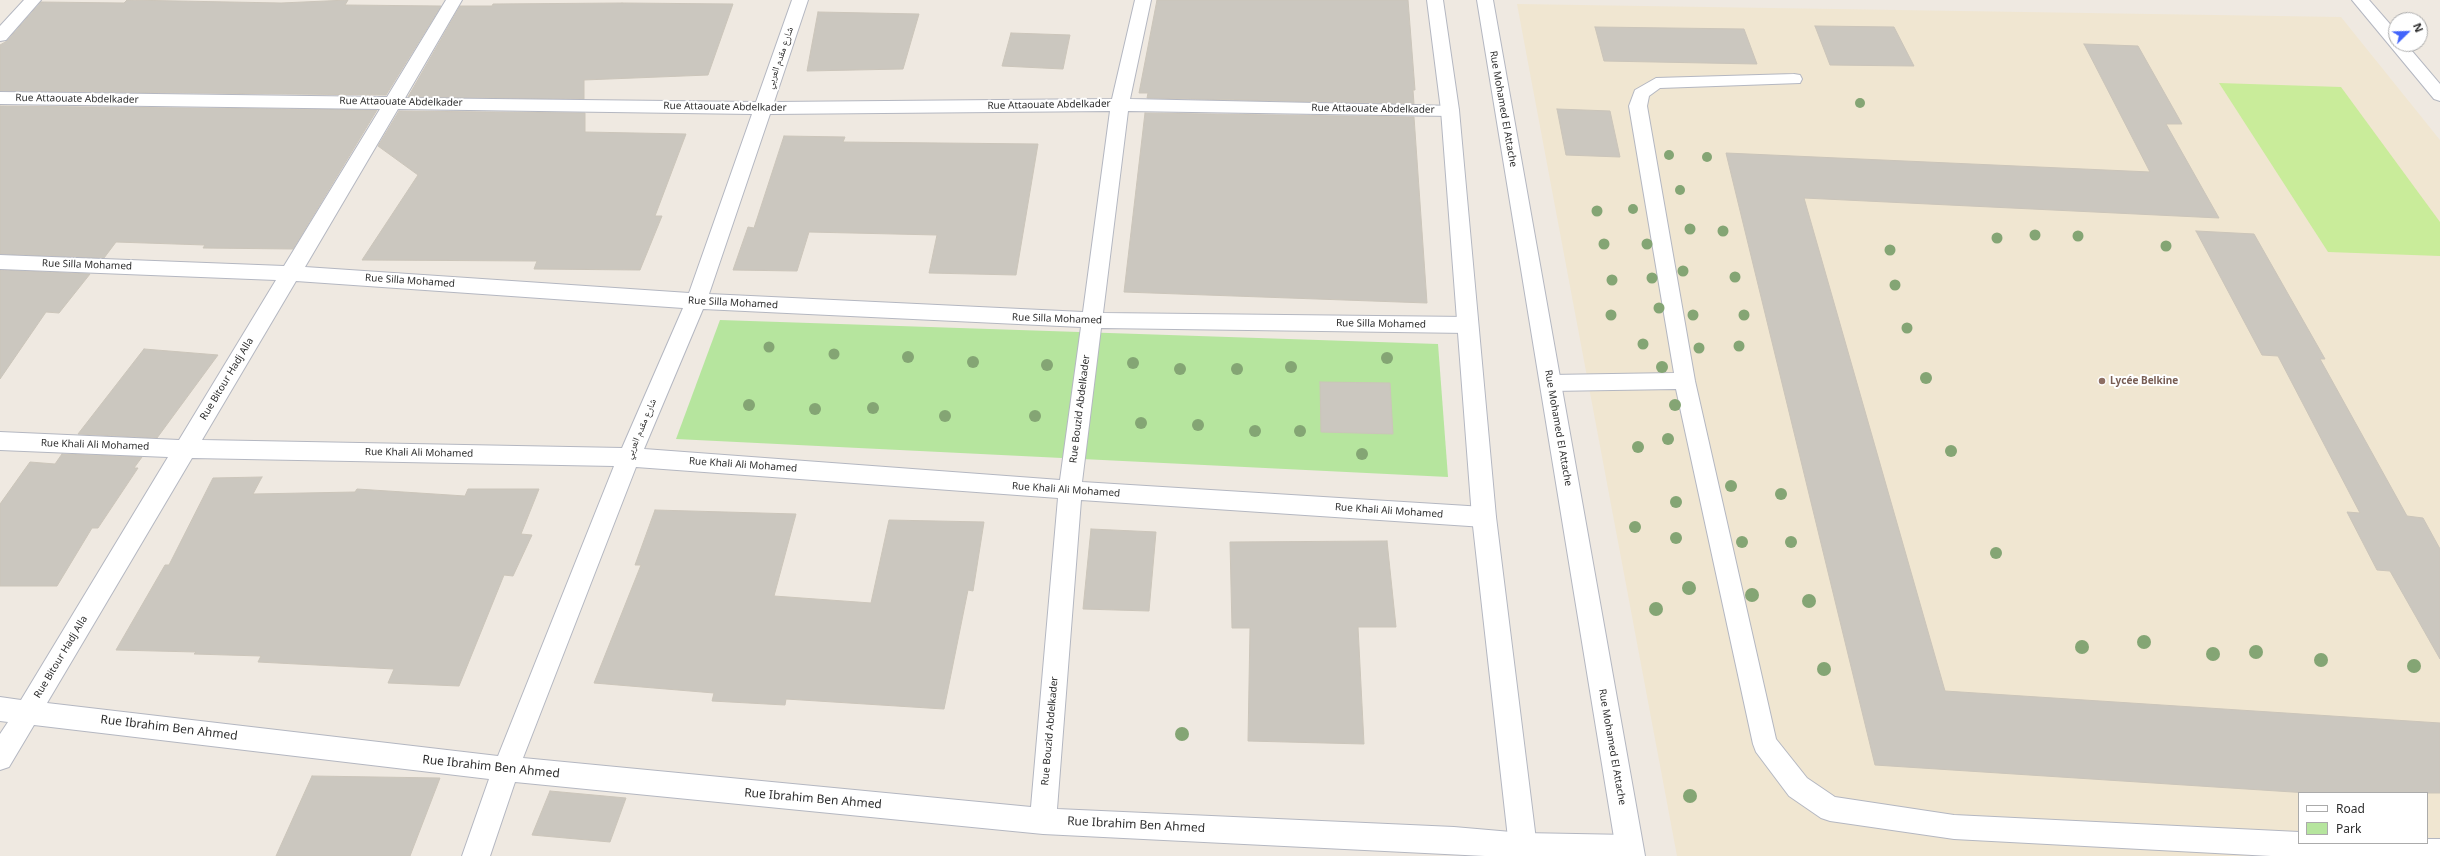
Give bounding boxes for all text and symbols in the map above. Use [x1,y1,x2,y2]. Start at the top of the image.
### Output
north arrow [2388,12,2428,52]
text: N [2410,20,2427,35]
street label: شارع مقدم العربي [764,26,796,90]
street label: Rue Mohamed El Attache [1487,50,1519,168]
street label: Rue Attaouate Abdelkader [15,92,139,106]
street label: Rue Attaouate Abdelkader [339,95,463,109]
street label: Rue Attaouate Abdelkader [987,98,1111,112]
street label: Rue Attaouate Abdelkader [663,100,787,114]
street label: Rue Attaouate Abdelkader [1311,102,1435,116]
street label: Rue Silla Mohamed [42,257,132,273]
street label: Rue Silla Mohamed [365,272,455,290]
street label: Rue Silla Mohamed [688,295,778,311]
street label: Rue Silla Mohamed [1012,311,1102,327]
street label: Rue Silla Mohamed [1336,317,1426,331]
street label: Rue Bitour Hadj Alla [198,336,256,422]
street label: Rue Bouzid Abdelkader [1067,354,1093,464]
street label: Rue Mohamed El Attache [1542,369,1574,487]
place label: Lycée Belkine [2110,375,2178,387]
marker: Lycée Belkine [2097,376,2107,386]
street label: شارع مقدم العربي [623,397,659,461]
street label: Rue Khali Ali Mohamed [41,437,149,453]
street label: Rue Khali Ali Mohamed [365,446,473,460]
street label: Rue Khali Ali Mohamed [688,455,798,475]
street label: Rue Khali Ali Mohamed [1011,480,1121,500]
street label: Rue Khali Ali Mohamed [1334,501,1444,521]
street label: Rue Bitour Hadj Alla [32,614,90,700]
street label: Rue Bouzid Abdelkader [1039,676,1061,786]
street label: Rue Mohamed El Attache [1596,688,1628,806]
street label: Rue Ibrahim Ben Ahmed [100,712,238,744]
street label: Rue Ibrahim Ben Ahmed [422,753,560,781]
street label: Rue Ibrahim Ben Ahmed [744,786,882,812]
legend [2298,792,2428,844]
text: Road [2336,800,2365,817]
street label: Rue Ibrahim Ben Ahmed [1067,814,1205,836]
text: Park [2336,820,2361,837]

